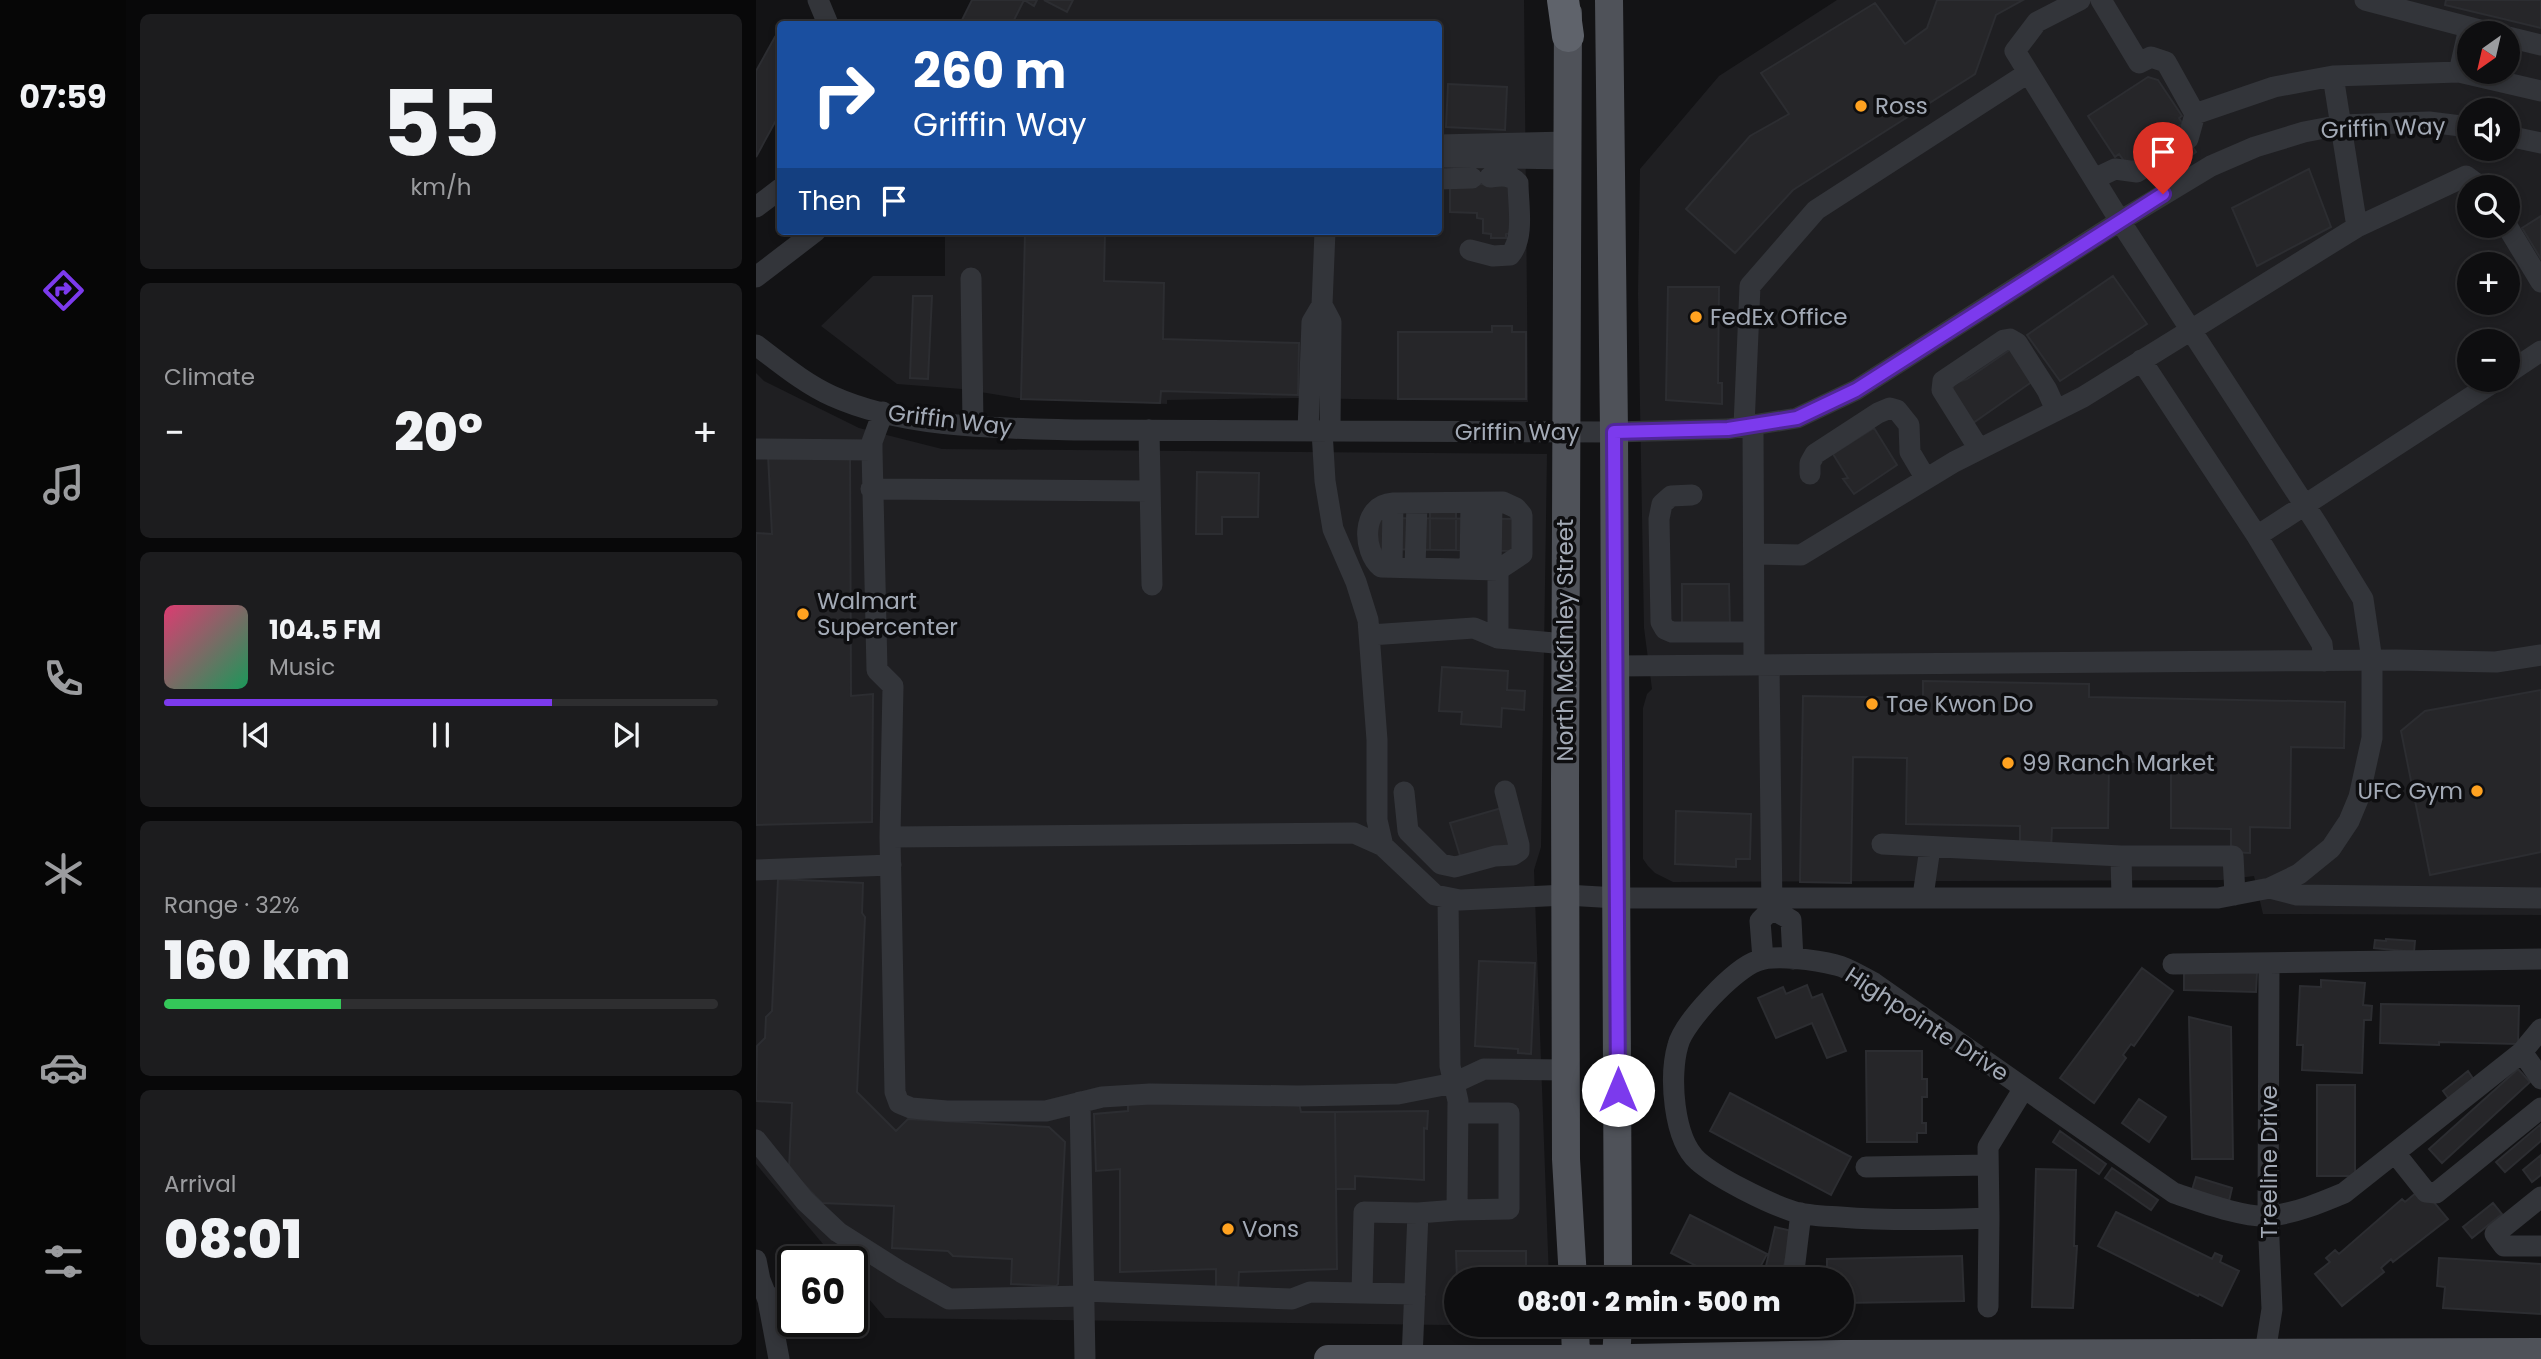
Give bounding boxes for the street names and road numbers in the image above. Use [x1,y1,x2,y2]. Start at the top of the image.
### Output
street label: Griffin Way [2320,110,2446,146]
street label: Griffin Way [886,397,1014,443]
street label: Griffin Way [1455,416,1579,448]
street label: North McKinley Street [1549,519,1581,761]
street label: Highpointe Drive [1839,959,2015,1089]
street label: Treeline Drive [2253,1085,2285,1239]

